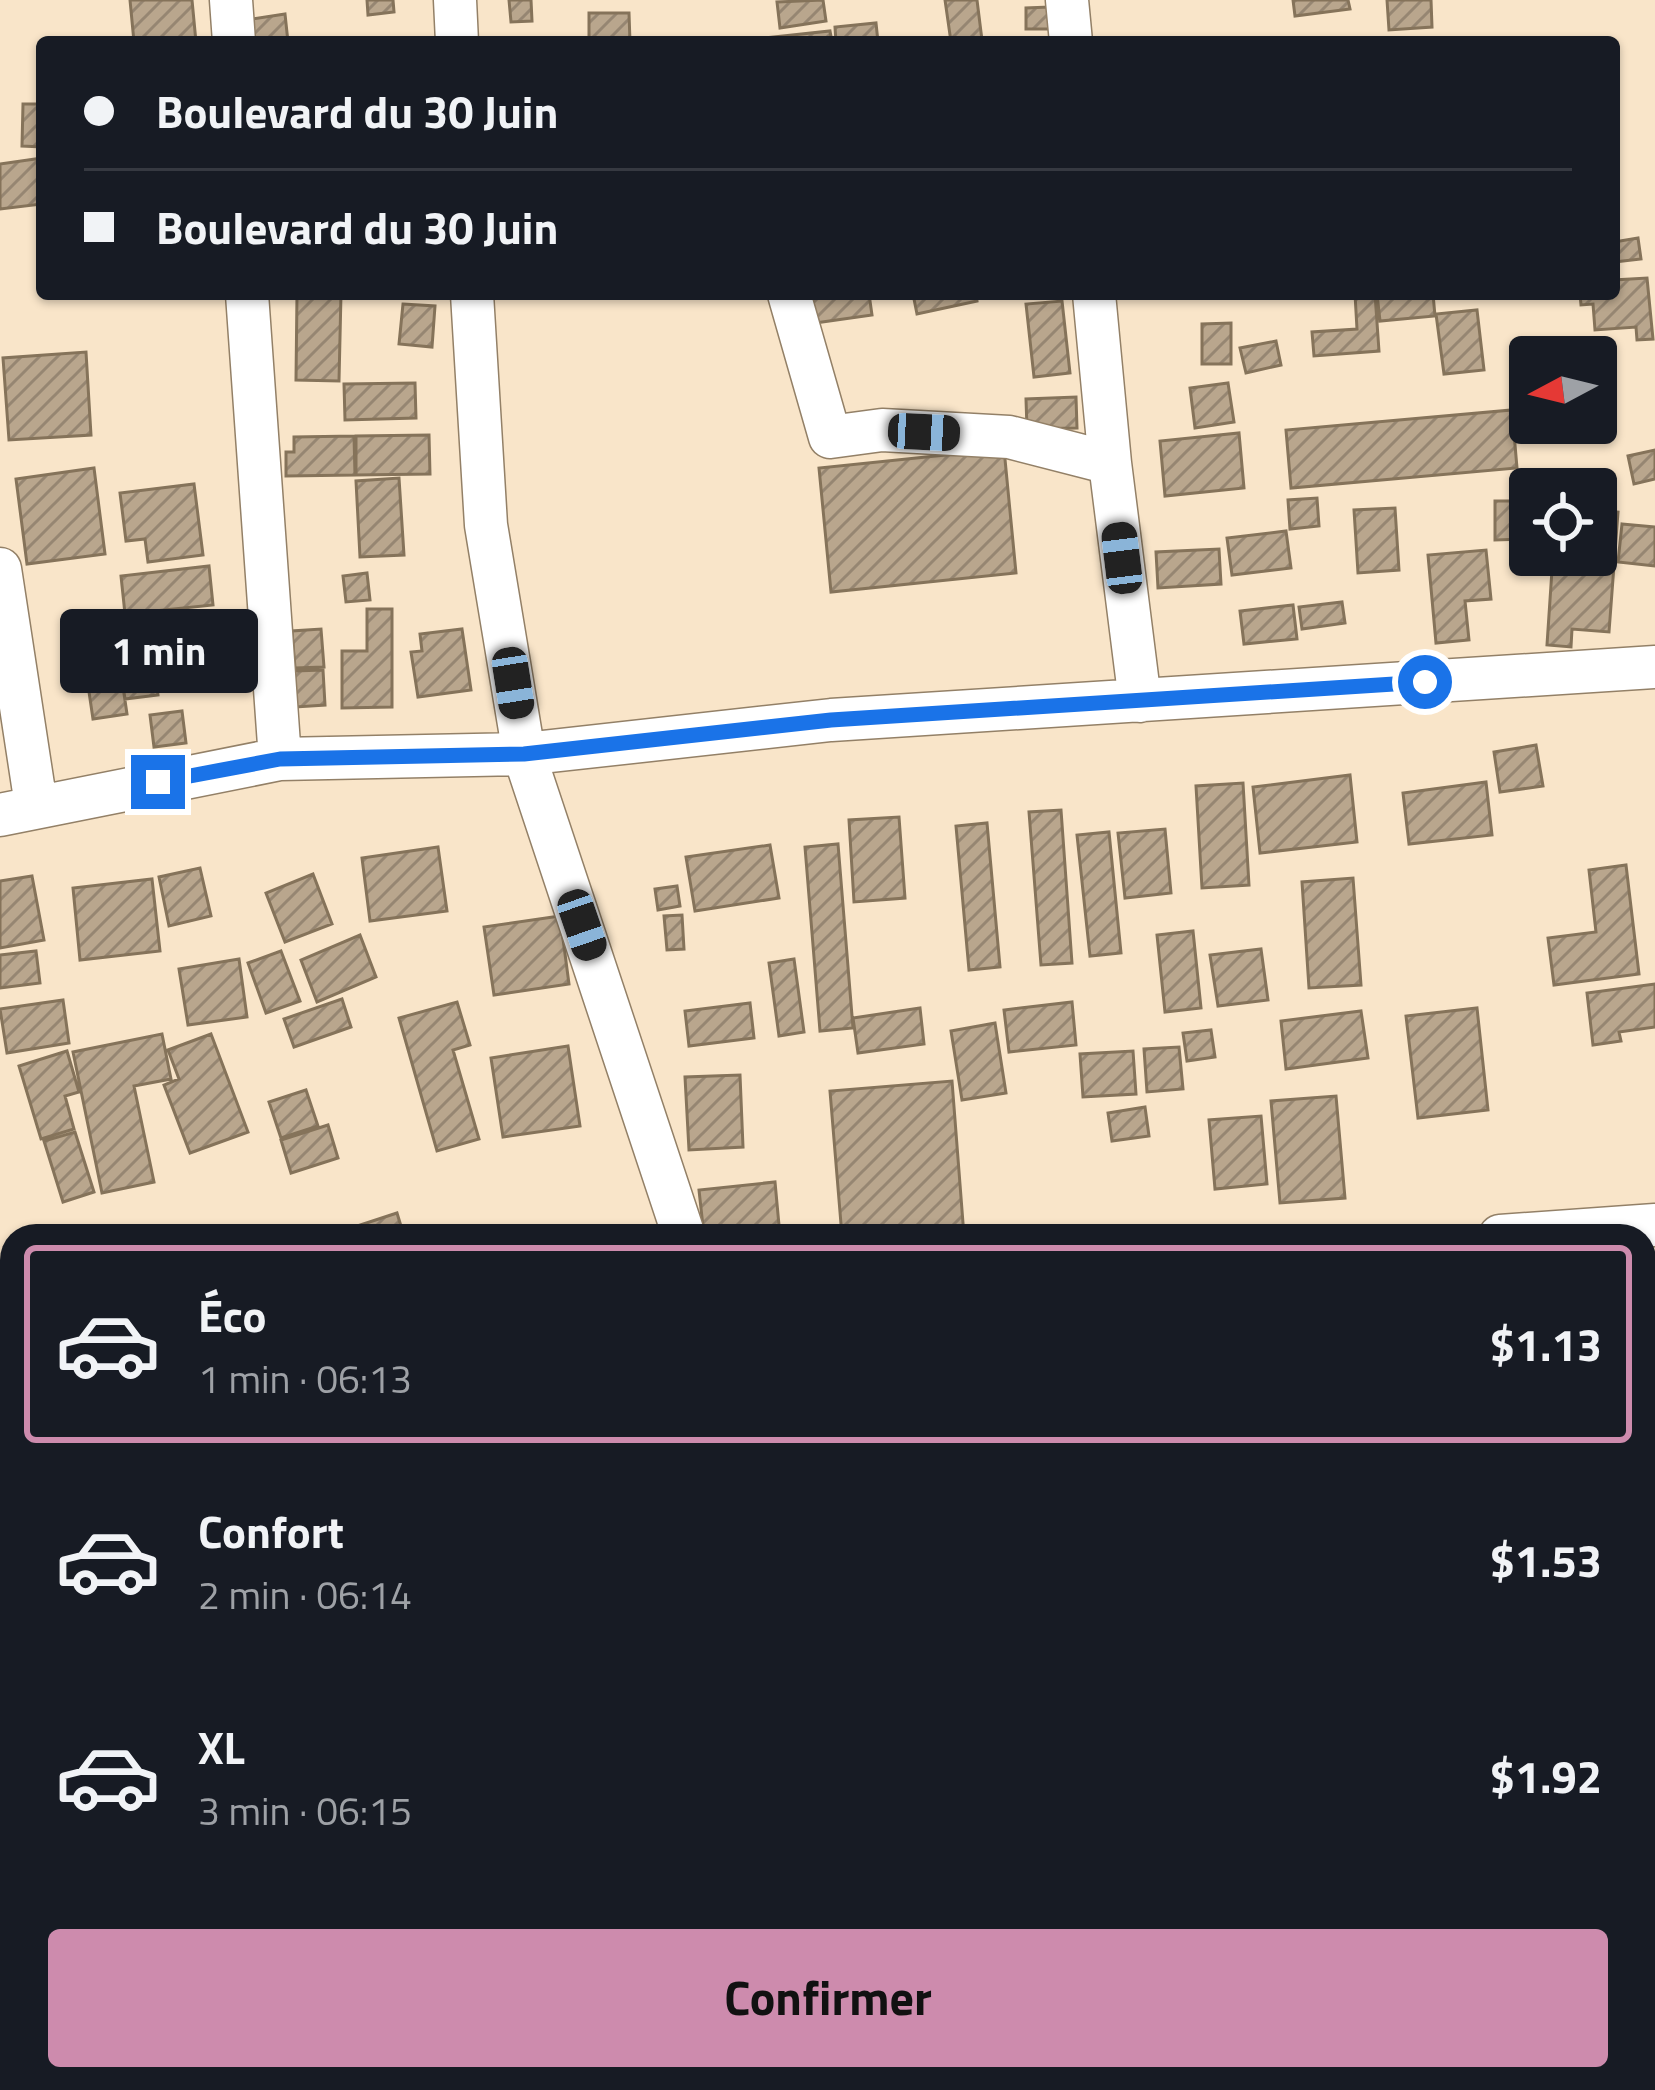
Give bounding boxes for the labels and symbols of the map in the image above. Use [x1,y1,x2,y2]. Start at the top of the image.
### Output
north arrow [1509,336,1617,444]
car [887,412,961,452]
car [1100,520,1144,596]
callout: 1 min [59,608,257,692]
car [490,645,536,721]
route start [1398,655,1452,709]
route end [131,755,185,809]
car [553,885,611,965]

